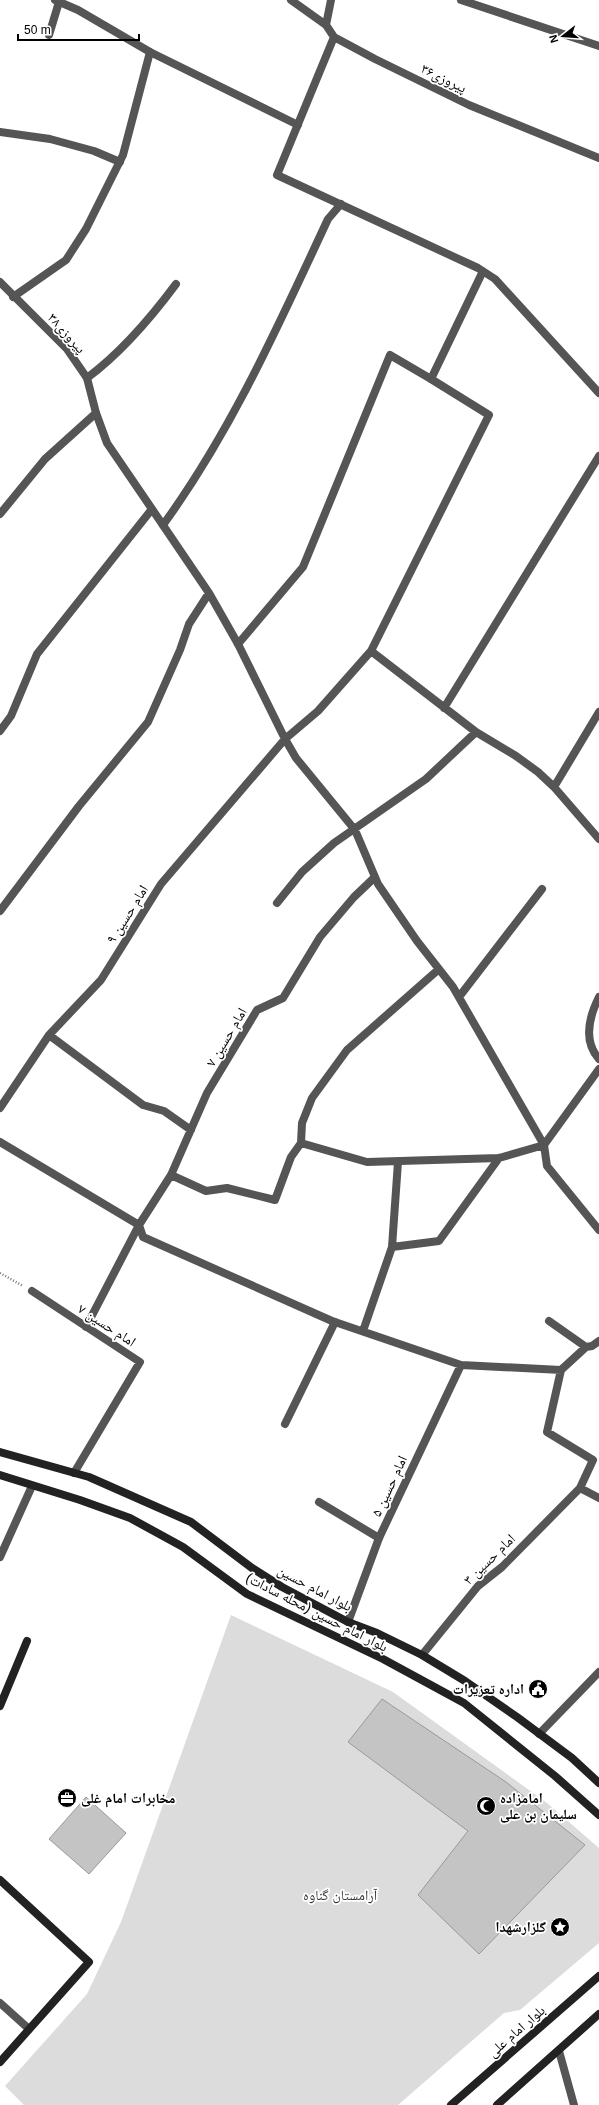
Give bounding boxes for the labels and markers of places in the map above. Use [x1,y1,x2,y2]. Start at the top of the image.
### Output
public building icon: اداره تعزیرات [527,1678,549,1700]
place label: اداره تعزیرات [453,1681,524,1697]
office icon: مخابرات امام غلی [56,1787,78,1809]
place label: مخابرات امام غلی [81,1790,175,1808]
place label: امامزاده سلیمان بن علی [500,1790,577,1823]
mosque icon: امامزاده سلیمان بن علی [475,1795,497,1817]
place icon: گلزارشهدا [549,1916,571,1938]
place label: گلزارشهدا [495,1919,546,1936]

